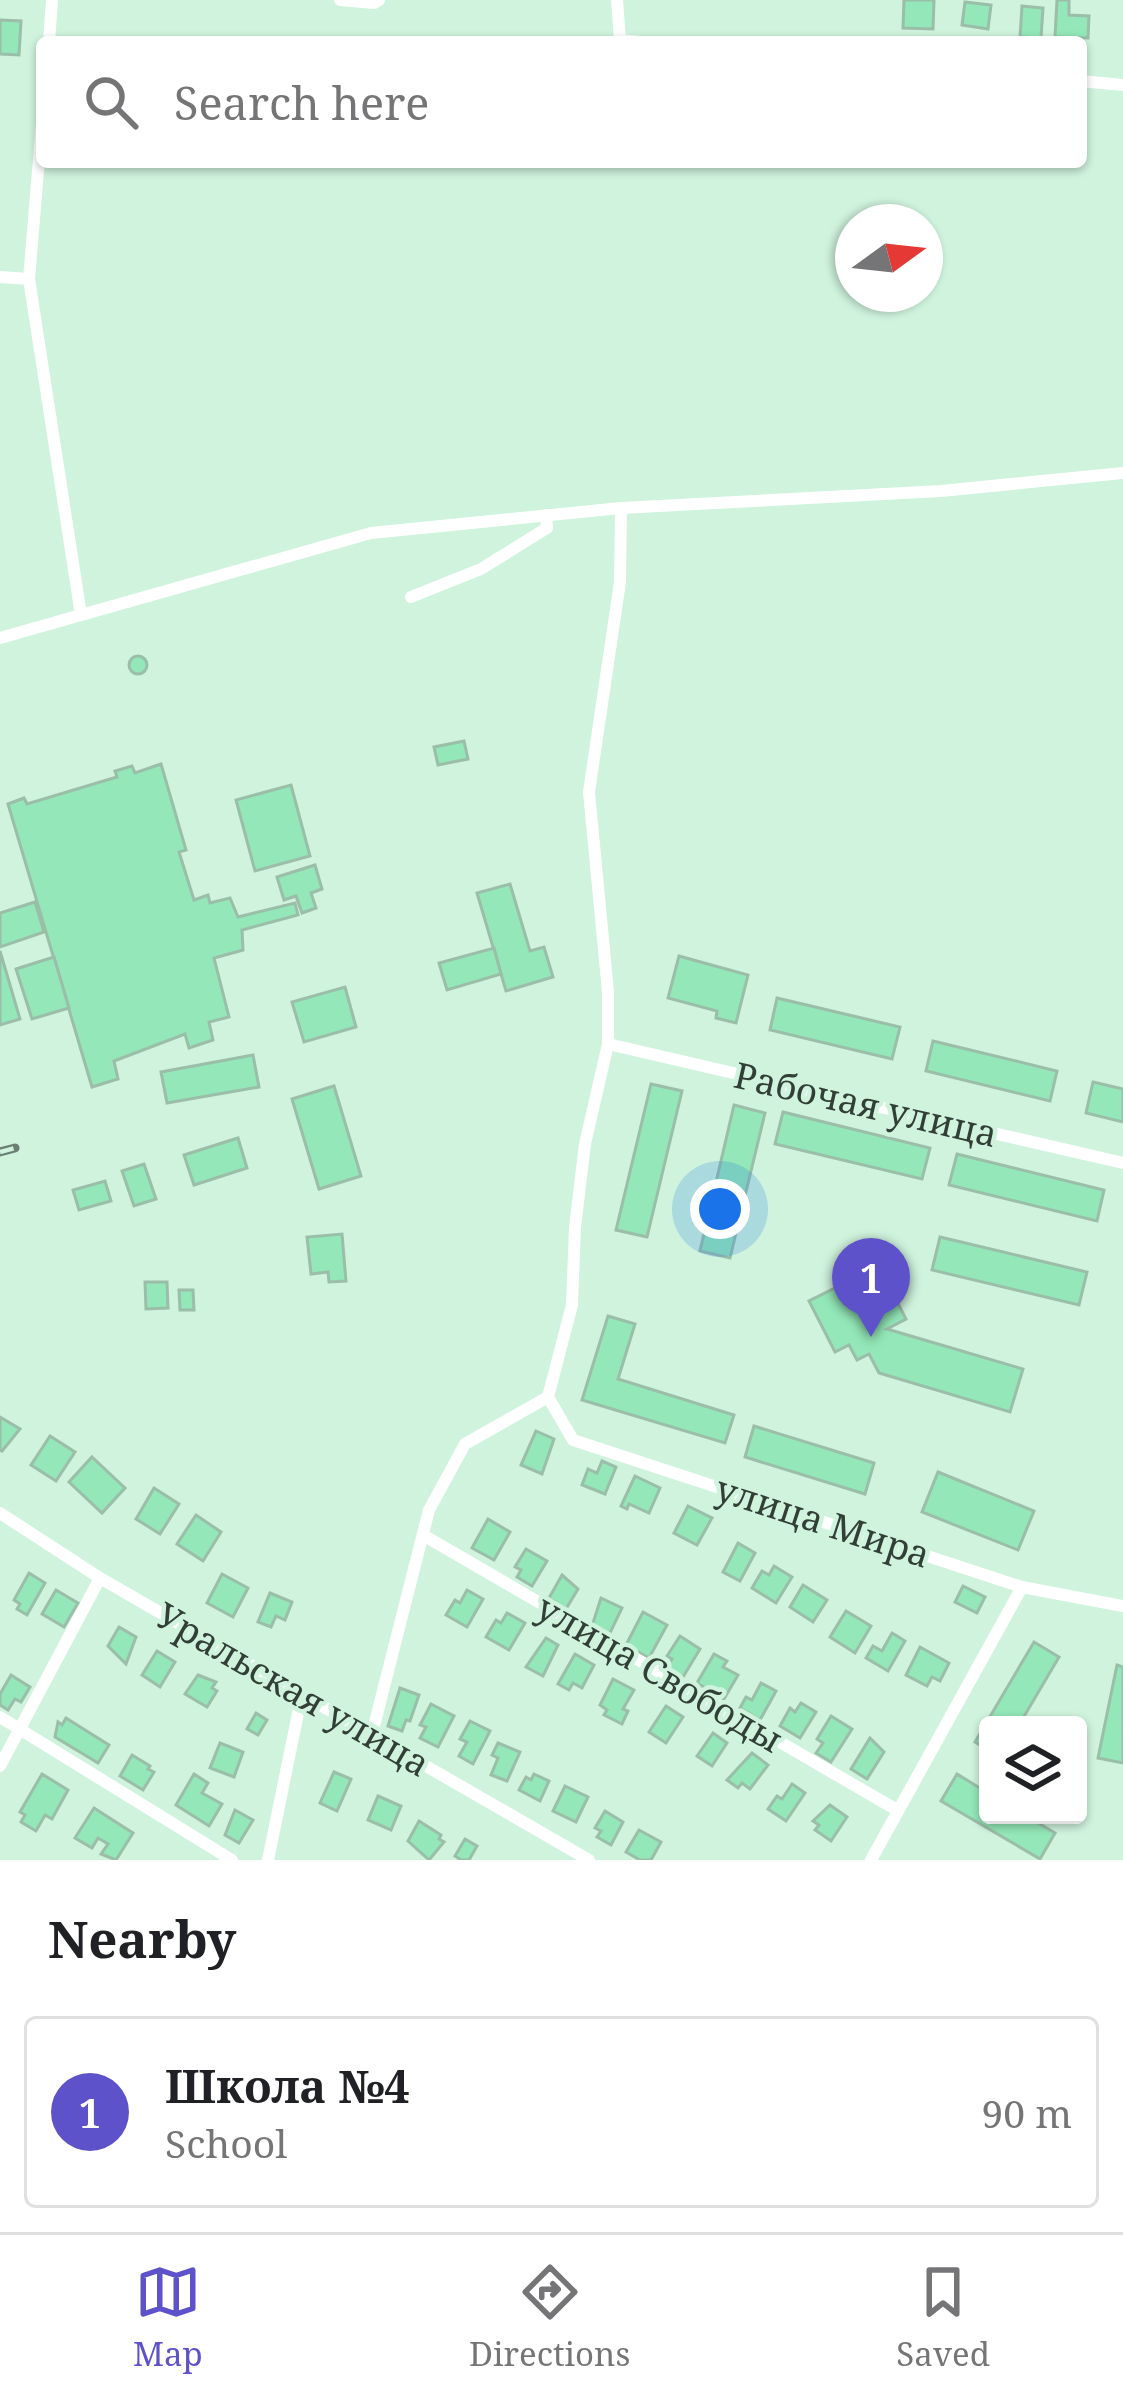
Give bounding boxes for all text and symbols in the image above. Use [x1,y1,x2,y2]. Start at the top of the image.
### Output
search box [36,36,1087,168]
icon: search [78,69,144,135]
text: Search here [174,72,429,133]
north arrow [835,204,943,312]
street label: Рабочая улица [730,1050,1002,1158]
your location [690,1179,750,1239]
pin: 1 [832,1238,910,1337]
street label: улица Мира [710,1463,936,1579]
street label: улица Свободы [528,1583,792,1763]
street label: Уральская улица [147,1591,439,1787]
map controls [979,1716,1087,1824]
button: layers [979,1716,1087,1824]
text: Nearby [48,1903,236,1973]
text: Школа №4 [165,2055,410,2116]
text: 1 [79,2086,101,2139]
text: 90 m [981,2086,1072,2139]
text: School [165,2116,287,2169]
tab: Map [133,2259,203,2376]
tab: Directions [469,2259,630,2376]
tab: Saved [896,2259,990,2376]

